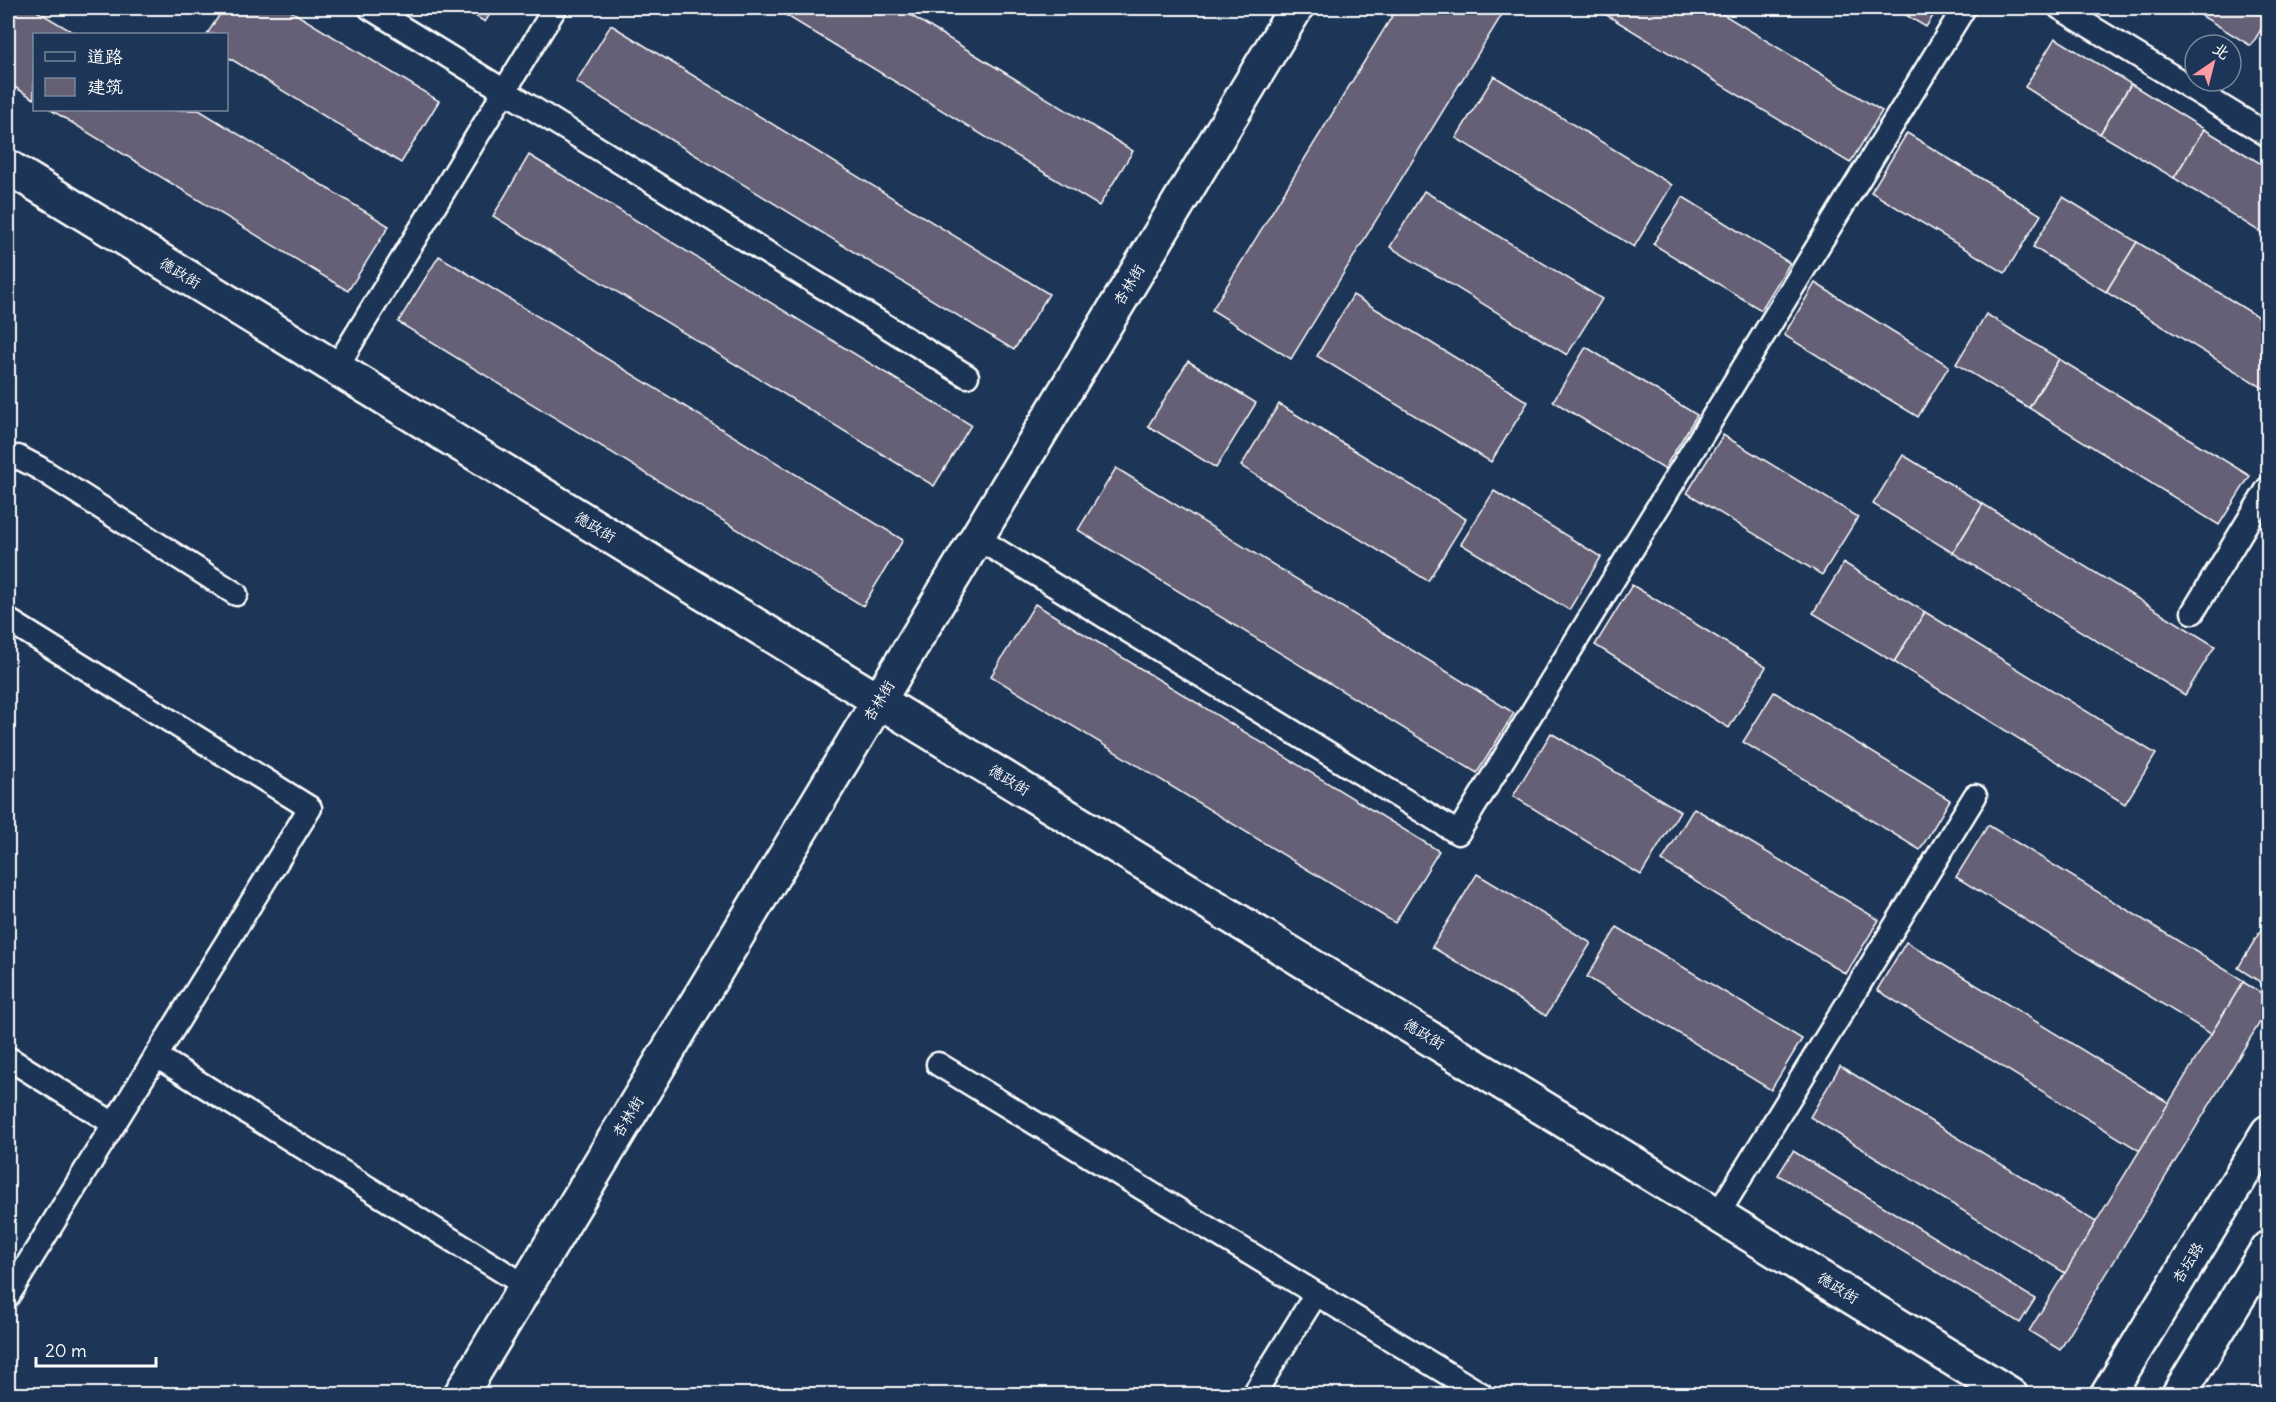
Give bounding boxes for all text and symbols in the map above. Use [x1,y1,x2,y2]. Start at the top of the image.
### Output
legend [33,33,228,111]
north arrow [2183,33,2243,93]
text: 北 [2209,38,2234,63]
text: 道路 [87,45,123,68]
text: 建筑 [87,75,123,98]
street label: 德政街 [156,253,204,292]
street label: 杏林街 [1109,261,1148,309]
street label: 德政街 [571,507,619,546]
street label: 杏林街 [859,677,898,725]
street label: 德政街 [985,760,1033,799]
street label: 德政街 [1400,1014,1448,1053]
street label: 杏林街 [608,1093,647,1141]
street label: 杏坛路 [2168,1239,2207,1287]
street label: 德政街 [1814,1268,1862,1308]
scale bar [36,1330,156,1368]
text: 20 m [45,1339,87,1362]

